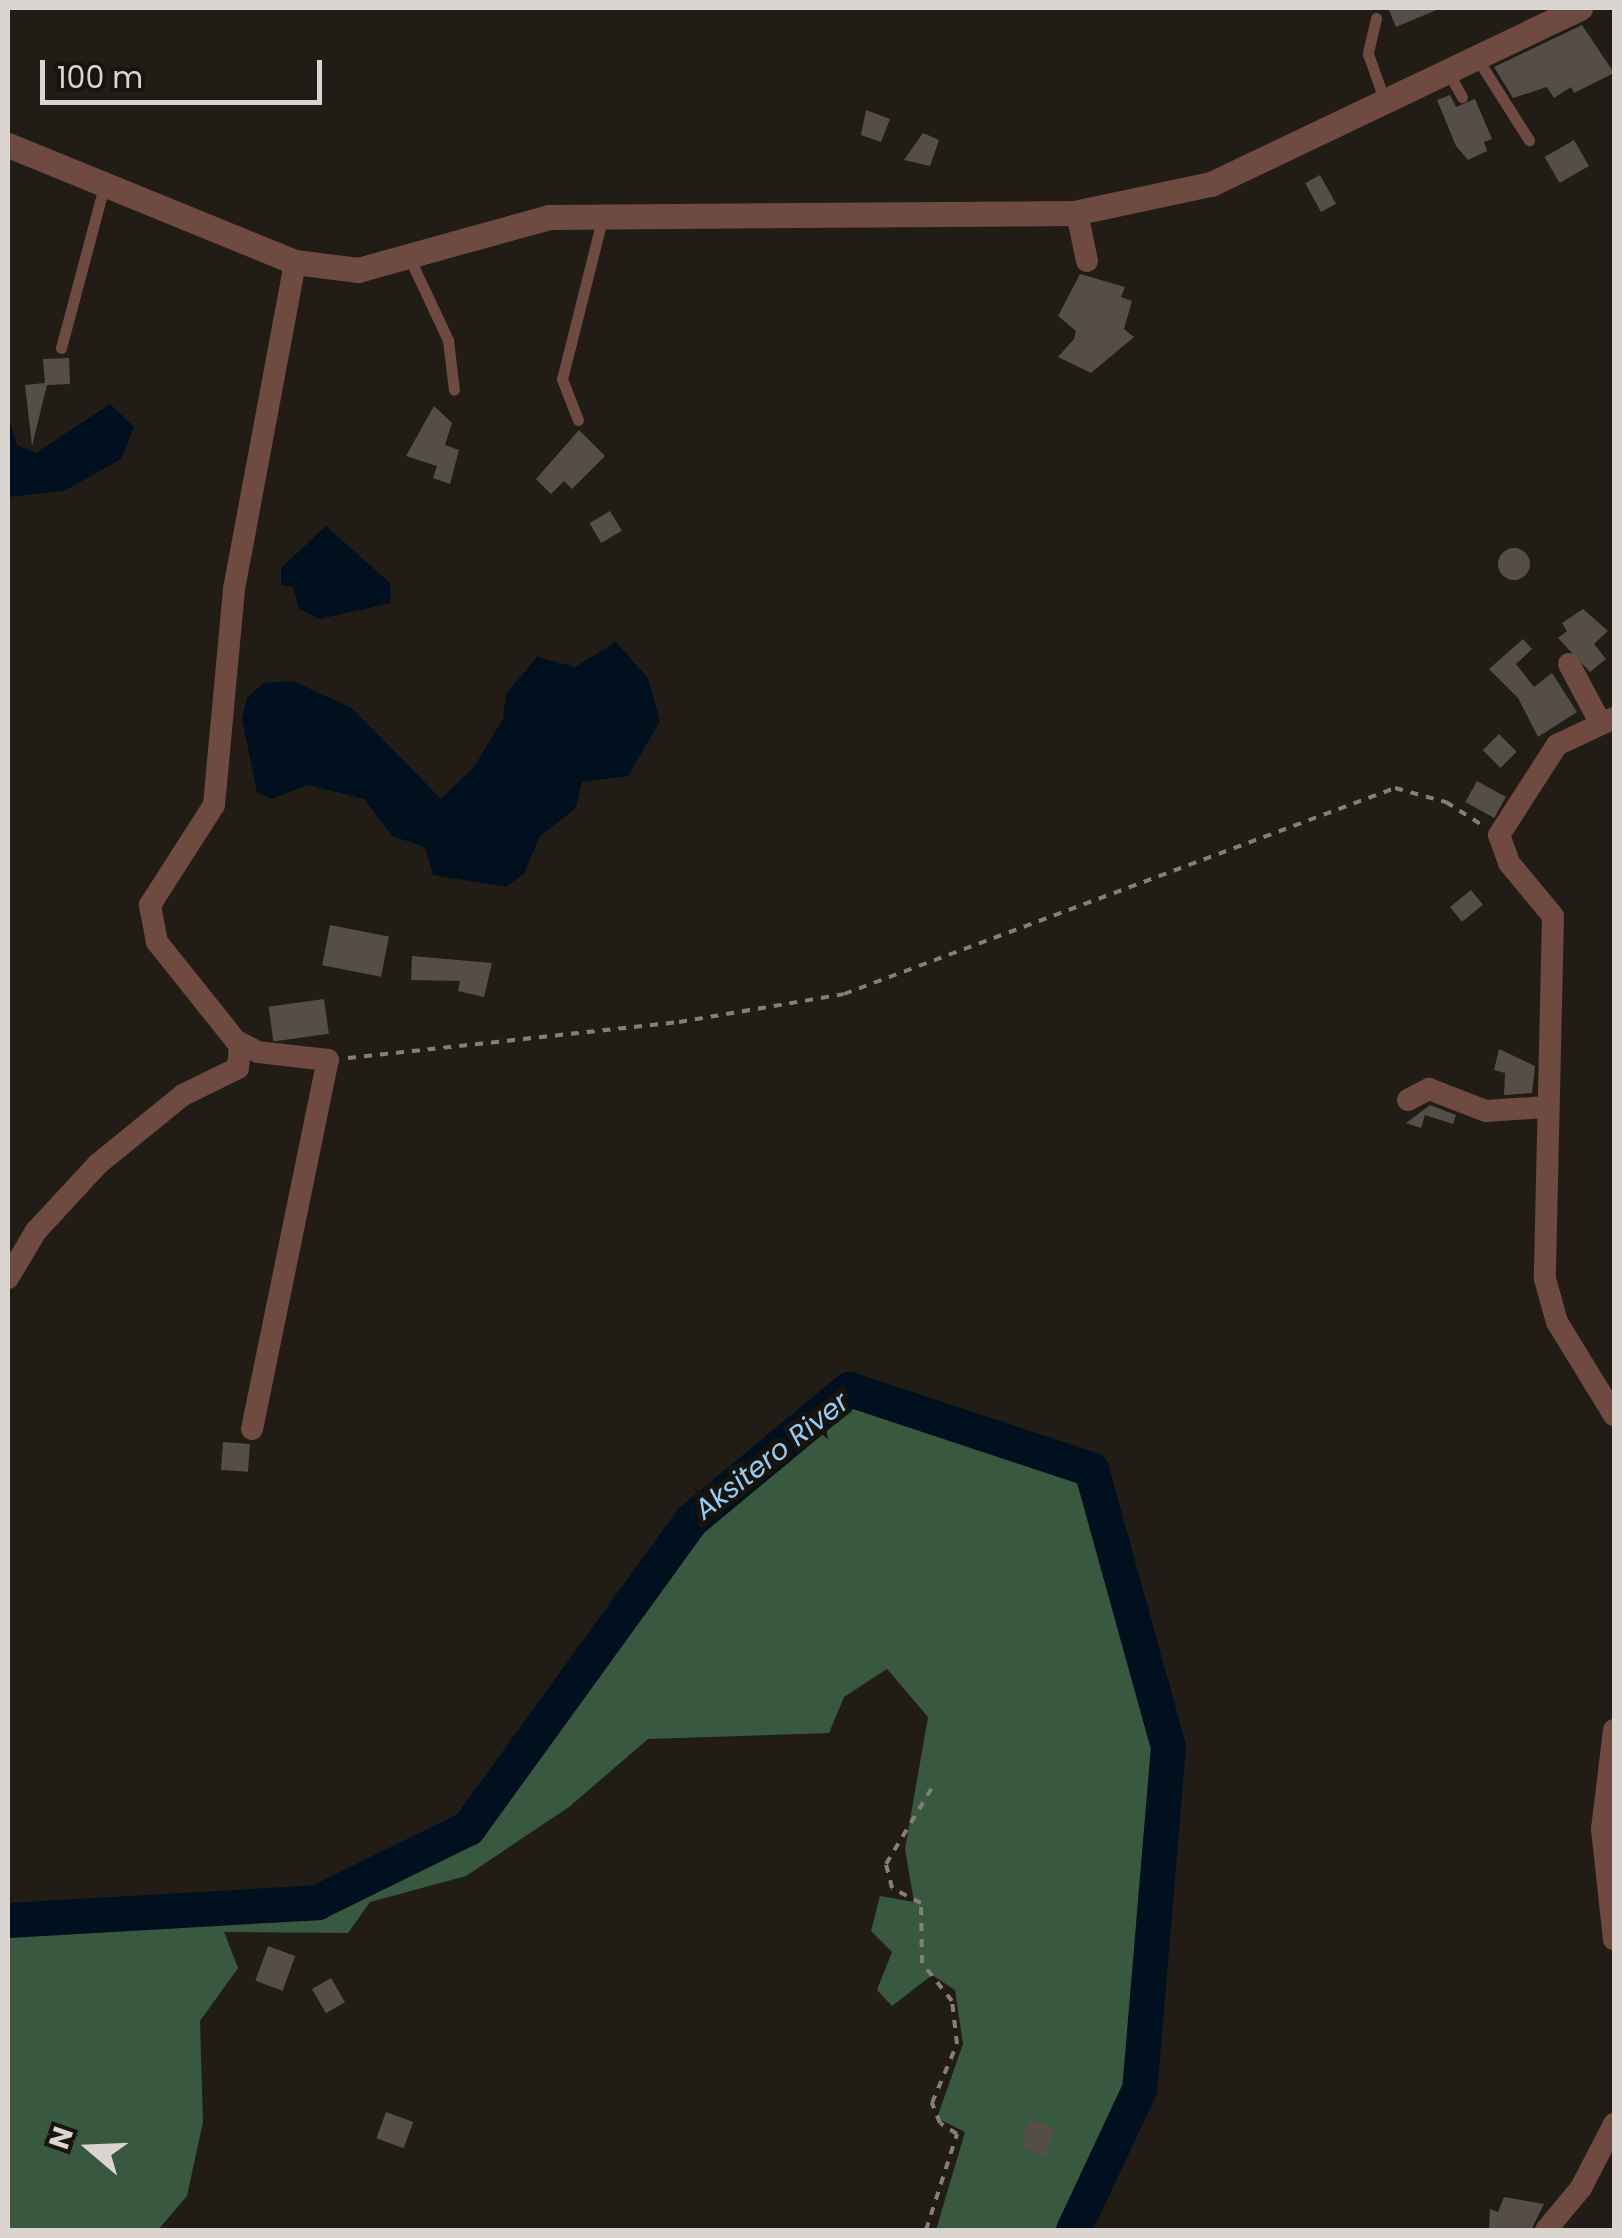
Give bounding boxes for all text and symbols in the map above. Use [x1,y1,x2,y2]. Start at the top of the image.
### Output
scale bar [45,40,328,102]
text: 100 m [57,56,143,99]
water label: Aksitero River [688,1385,856,1527]
north arrow [40,2098,140,2198]
text: N [39,2122,83,2154]

